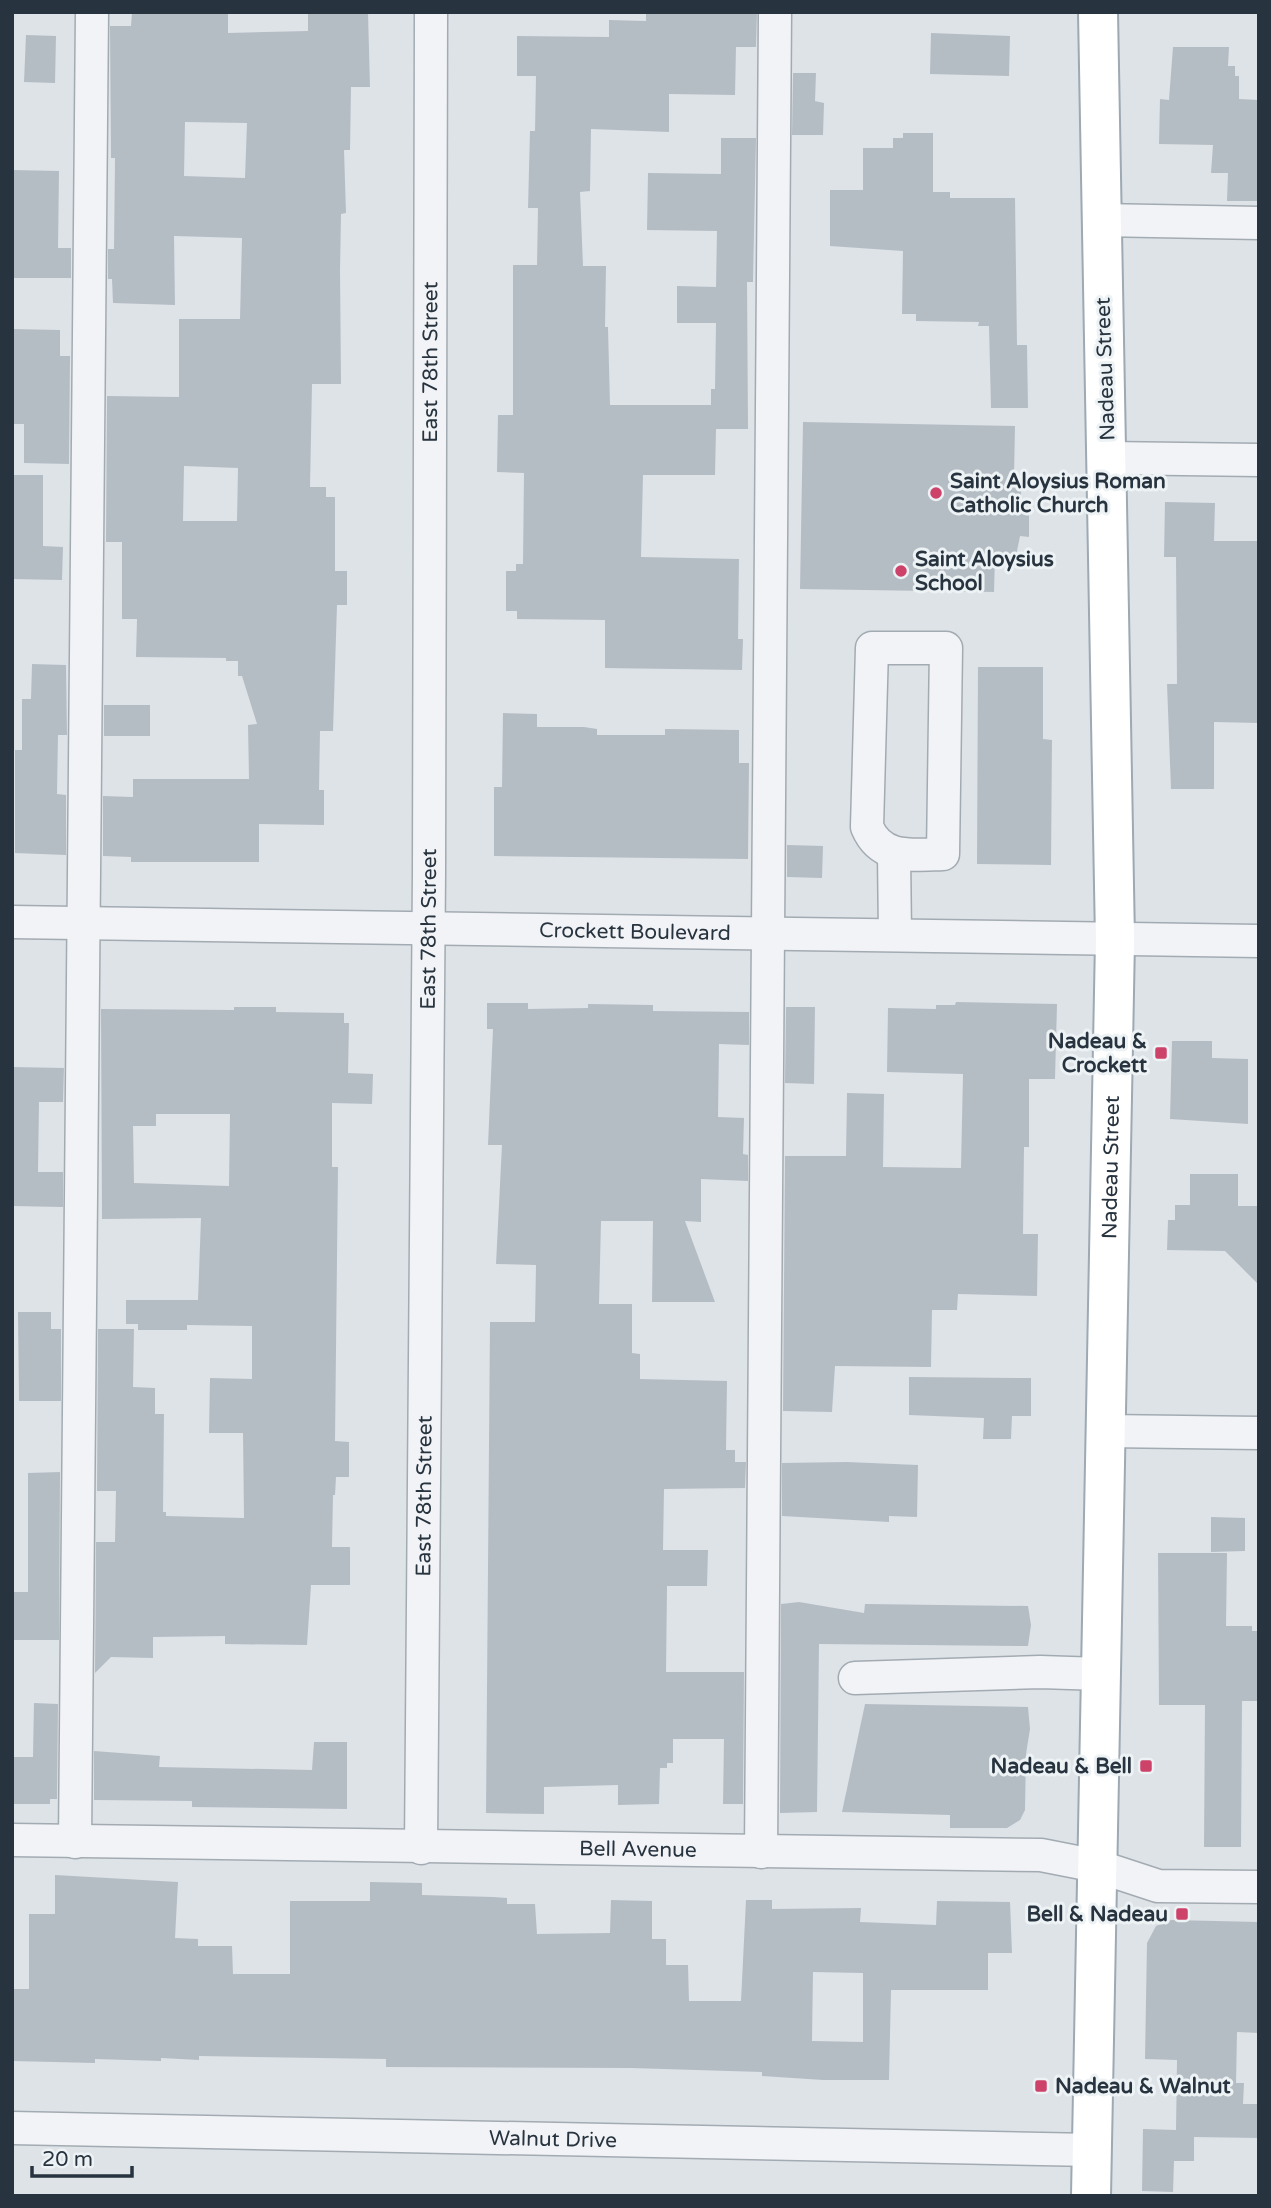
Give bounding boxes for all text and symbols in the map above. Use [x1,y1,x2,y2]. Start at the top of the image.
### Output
street label: East 78th Street [418,281,443,443]
street label: Nadeau Street [1090,297,1121,441]
place label: Saint Aloysius Roman Catholic Church [950,469,1166,518]
marker: Saint Aloysius Roman Catholic Church [928,485,944,501]
place label: Saint Aloysius School [915,547,1054,596]
marker: Saint Aloysius School [893,563,909,579]
street label: East 78th Street [416,848,442,1010]
street label: Crockett Boulevard [539,918,731,946]
place label: Nadeau & Crockett [1048,1029,1147,1078]
marker: Nadeau & Crockett [1153,1045,1169,1061]
street label: Nadeau Street [1097,1095,1125,1239]
street label: East 78th Street [411,1415,438,1577]
place label: Nadeau & Bell [991,1754,1132,1779]
marker: Nadeau & Bell [1138,1758,1154,1774]
street label: Bell Avenue [579,1836,697,1863]
place label: Bell & Nadeau [1027,1902,1168,1927]
marker: Bell & Nadeau [1174,1906,1190,1922]
place label: Nadeau & Walnut [1055,2074,1231,2099]
marker: Nadeau & Walnut [1033,2078,1049,2094]
street label: Walnut Drive [489,2126,617,2153]
scale bar [32,2134,131,2178]
text: 20 m [42,2147,93,2172]

